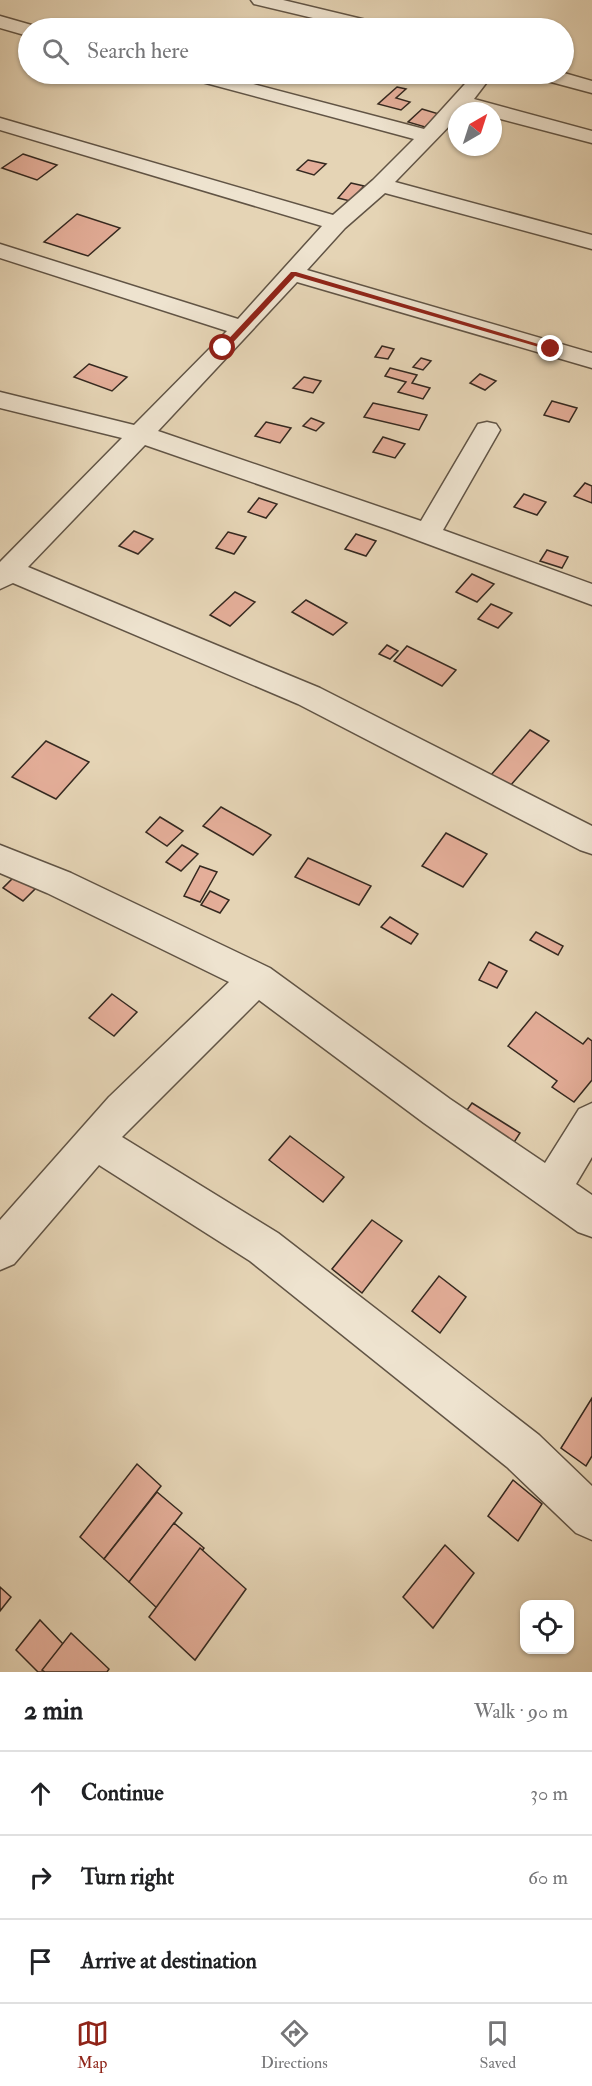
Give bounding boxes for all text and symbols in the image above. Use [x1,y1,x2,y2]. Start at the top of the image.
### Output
search box [18,18,574,84]
icon: search [39,35,72,68]
text: Search here [87,37,189,65]
north arrow [448,102,502,156]
route start [209,334,235,360]
route end [537,335,563,361]
map controls [520,1600,574,1654]
button: locate [520,1600,574,1654]
text: 2 min [24,1695,83,1727]
text: Walk · 90 m [474,1699,568,1724]
icon: ahead [24,1777,57,1810]
text: Continue [81,1779,164,1807]
text: 30 m [530,1781,568,1806]
icon: right [24,1861,57,1894]
text: Turn right [81,1863,174,1891]
text: 60 m [528,1865,568,1890]
icon: arrive [24,1945,57,1978]
text: Arrive at destination [81,1947,257,1975]
tab: Map [76,2017,109,2073]
tab: Directions [261,2017,328,2073]
tab: Saved [480,2017,516,2073]

